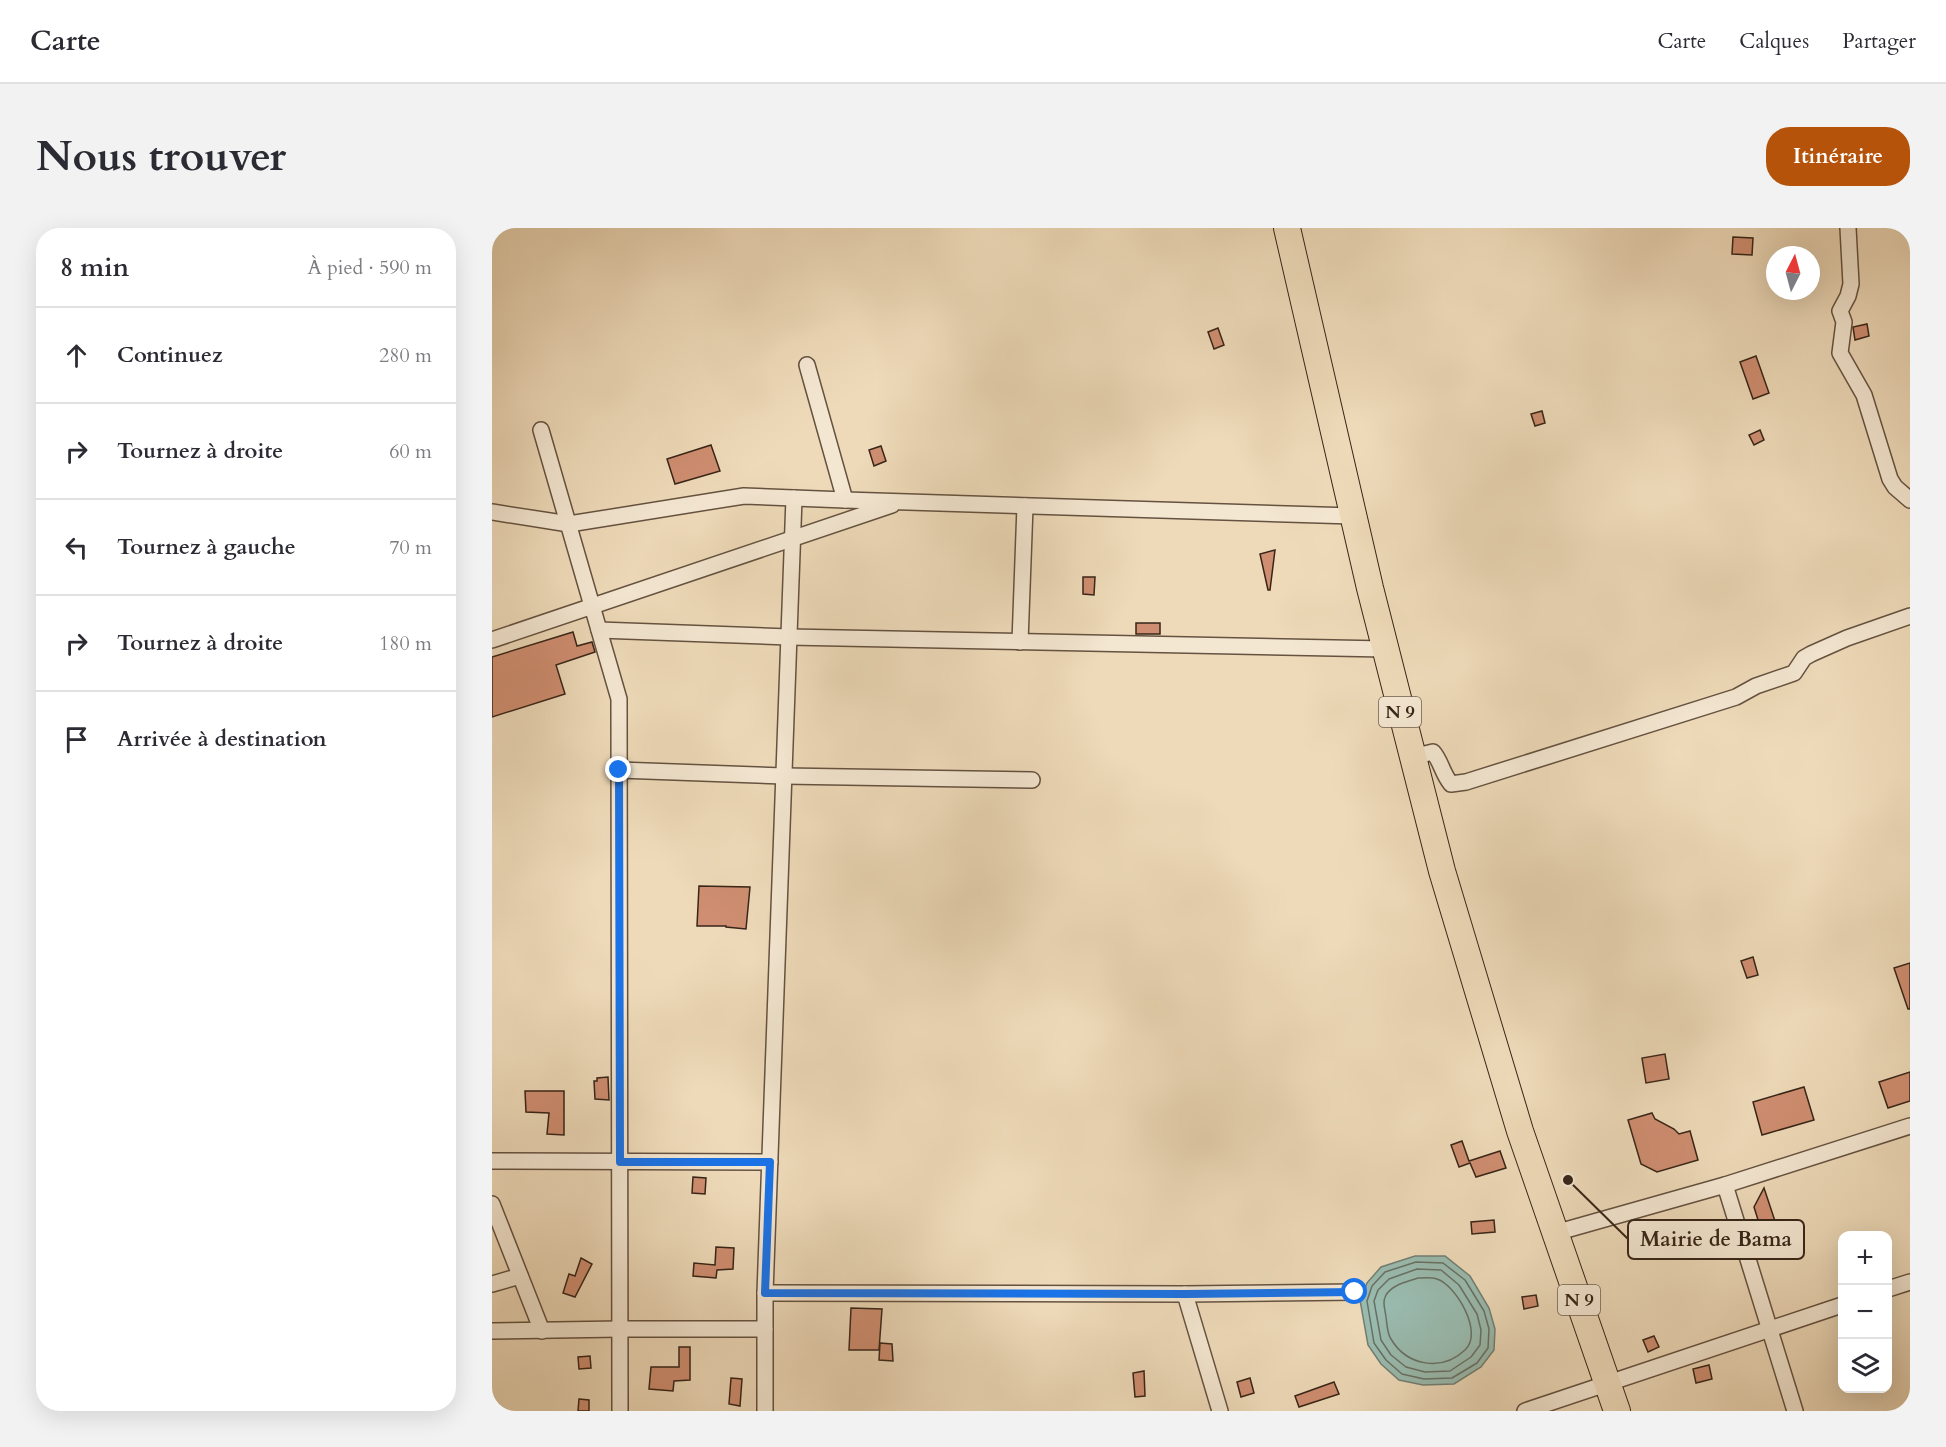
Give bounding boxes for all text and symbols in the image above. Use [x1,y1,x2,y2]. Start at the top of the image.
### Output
text: Carte [30,22,101,60]
text: Carte [1657,27,1706,56]
text: Calques [1739,27,1809,56]
text: Partager [1842,27,1916,56]
button: Itinéraire [1766,127,1910,186]
text: Nous trouver [36,128,286,185]
north arrow [1766,246,1820,300]
text: 8 min [60,250,129,285]
text: À pied · 590 m [308,254,432,281]
icon: ahead [60,339,93,372]
text: Continuez [117,340,223,370]
text: 280 m [379,342,432,369]
icon: right [60,435,93,468]
text: Tournez à droite [117,436,283,466]
text: 60 m [389,438,432,465]
icon: left [60,531,93,564]
text: Tournez à gauche [117,532,296,562]
text: 70 m [389,534,432,561]
icon: right [60,627,93,660]
text: Tournez à droite [117,628,283,658]
text: 180 m [379,630,432,657]
road number: N 9 [1379,697,1421,727]
icon: arrive [60,723,93,756]
text: Arrivée à destination [117,724,327,754]
route end [605,756,631,782]
callout: Mairie de Bama [1628,1220,1804,1259]
text: Mairie de Bama [1640,1225,1793,1254]
map controls [1838,1231,1892,1393]
button: + [1838,1231,1892,1285]
route start [1341,1278,1367,1304]
road number: N 9 [1558,1285,1600,1315]
button: − [1838,1285,1892,1339]
button: layers [1838,1339,1892,1393]

